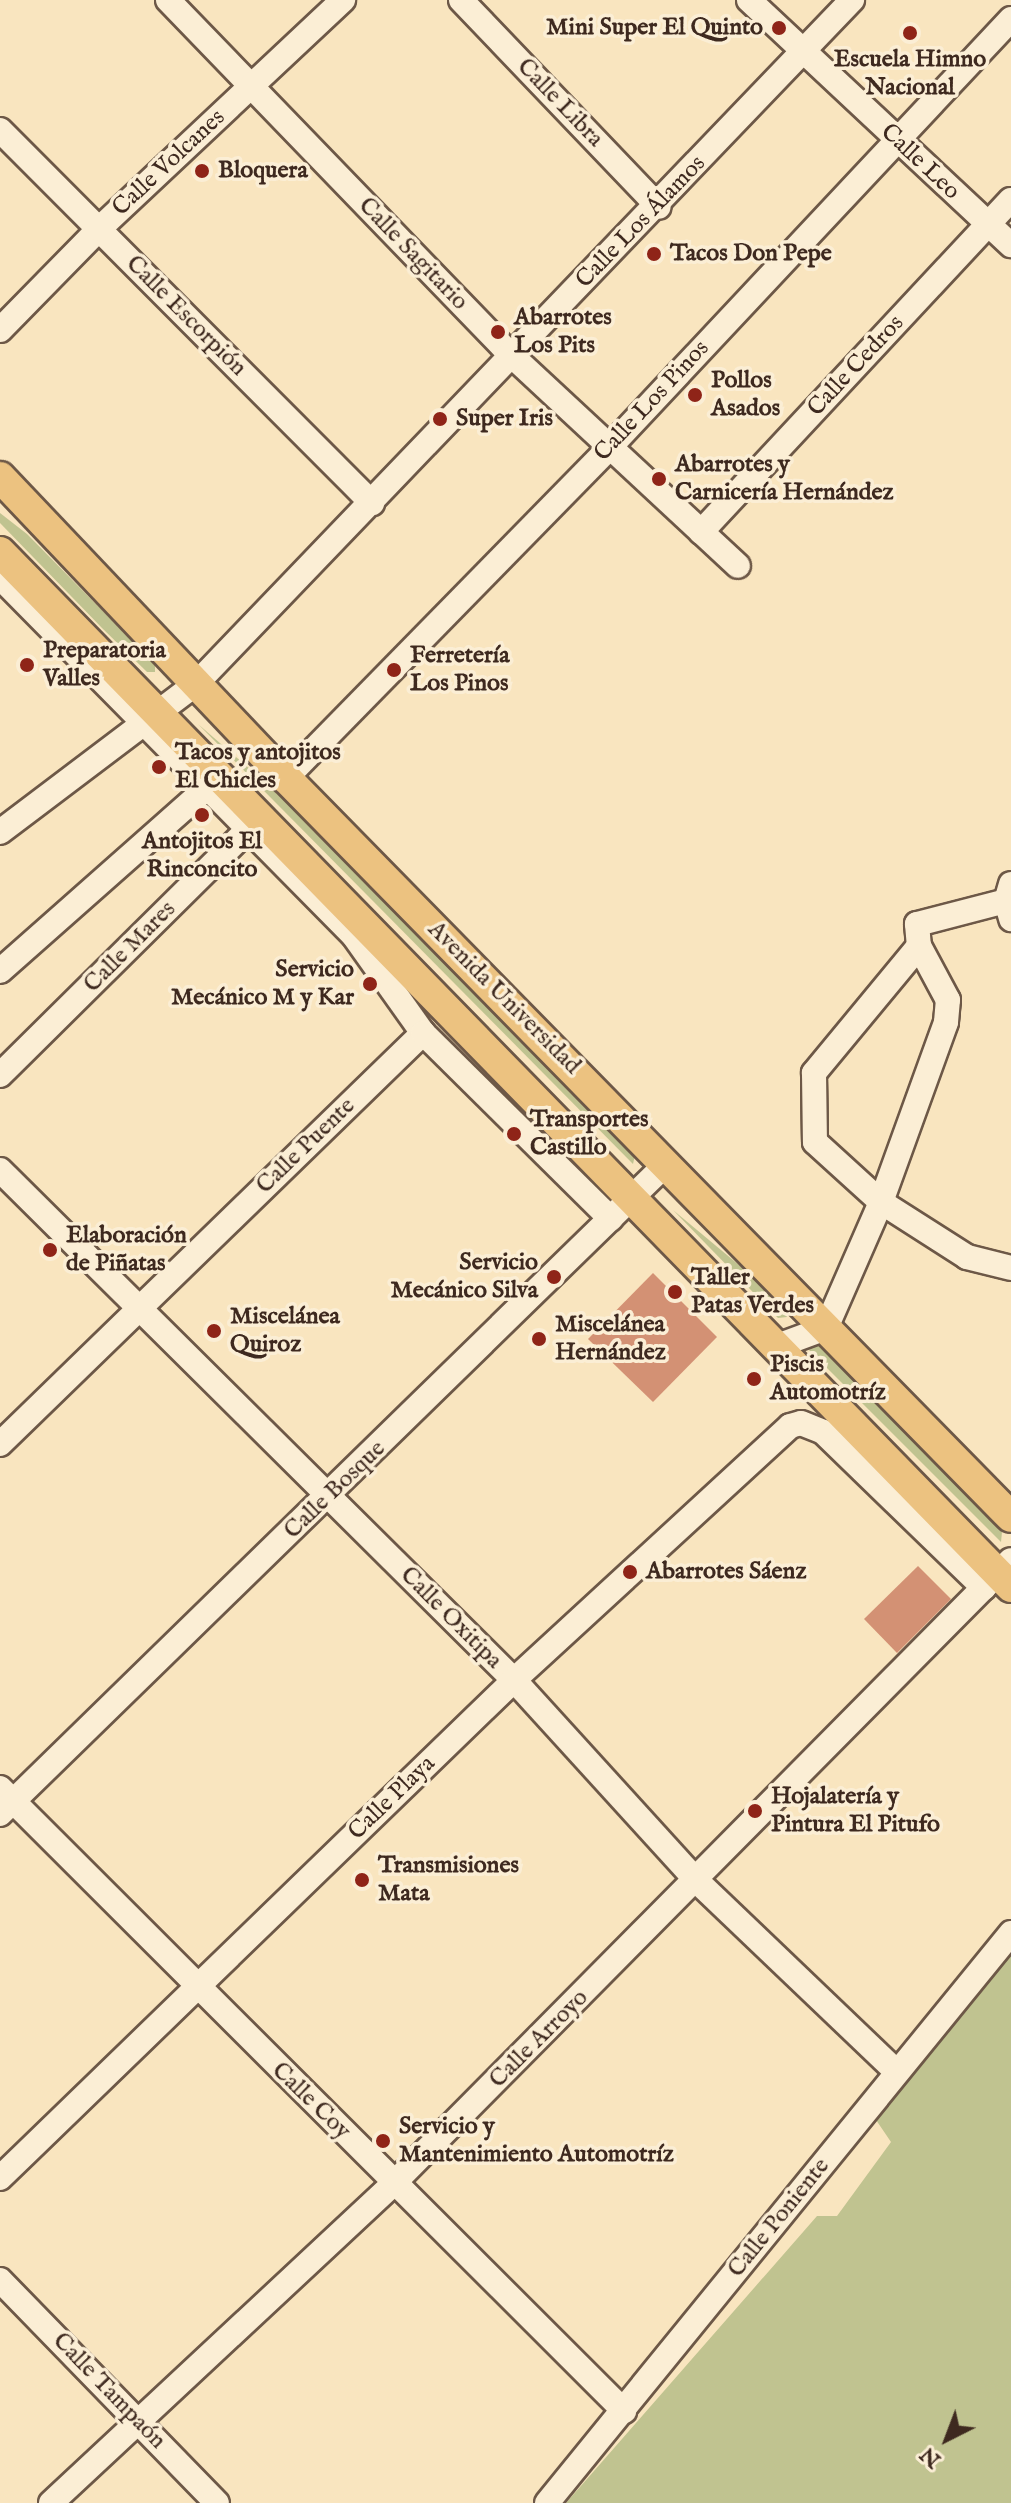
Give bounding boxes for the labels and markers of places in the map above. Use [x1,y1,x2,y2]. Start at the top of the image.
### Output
place label: Mini Super El Quinto [546,14,763,42]
marker: Mini Super El Quinto [770,19,788,37]
marker: Escuela Himno Nacional [901,24,919,42]
place label: Escuela Himno Nacional [834,46,986,102]
place label: Bloquera [218,157,308,185]
marker: Bloquera [193,162,211,180]
place label: Tacos Don Pepe [670,240,832,268]
marker: Tacos Don Pepe [645,245,663,263]
place label: Abarrotes Los Pits [514,304,612,360]
marker: Abarrotes Los Pits [489,323,507,341]
place label: Pollos Asados [711,367,780,423]
marker: Pollos Asados [686,386,704,404]
place label: Super Iris [456,405,553,433]
marker: Super Iris [431,410,449,428]
place label: Abarrotes y Carnicería Hernández [675,451,894,507]
marker: Abarrotes y Carnicería Hernández [650,470,668,488]
place label: Preparatoria Valles [43,637,166,693]
place label: Ferretería Los Pinos [410,642,510,698]
marker: Preparatoria Valles [18,656,36,674]
marker: Ferretería Los Pinos [385,661,403,679]
place label: Tacos y antojitos El Chicles [175,739,341,795]
marker: Tacos y antojitos El Chicles [150,758,168,776]
marker: Antojitos El Rinconcito [193,806,211,824]
place label: Antojitos El Rinconcito [142,828,262,884]
place label: Servicio Mecánico M y Kar [171,956,354,1012]
marker: Servicio Mecánico M y Kar [361,975,379,993]
place label: Transportes Castillo [530,1106,648,1162]
marker: Transportes Castillo [505,1125,523,1143]
place label: Elaboración de Piñatas [66,1222,187,1278]
marker: Elaboración de Piñatas [41,1241,59,1259]
place label: Servicio Mecánico Silva [390,1249,538,1305]
place label: Taller Patas Verdes [691,1264,814,1320]
marker: Servicio Mecánico Silva [545,1268,563,1286]
marker: Taller Patas Verdes [666,1283,684,1301]
place label: Miscelánea Quiroz [230,1303,340,1359]
place label: Miscelánea Hernández [555,1311,666,1367]
marker: Miscelánea Quiroz [205,1322,223,1340]
marker: Miscelánea Hernández [530,1330,548,1348]
place label: Piscis Automotríz [770,1351,886,1407]
marker: Piscis Automotríz [745,1370,763,1388]
place label: Abarrotes Sáenz [646,1558,806,1586]
marker: Abarrotes Sáenz [621,1563,639,1581]
place label: Hojalatería y Pintura El Pitufo [771,1783,940,1839]
marker: Hojalatería y Pintura El Pitufo [746,1802,764,1820]
place label: Transmisiones Mata [378,1852,519,1908]
marker: Transmisiones Mata [353,1871,371,1889]
place label: Servicio y Mantenimiento Automotríz [399,2113,674,2169]
marker: Servicio y Mantenimiento Automotríz [374,2132,392,2150]

